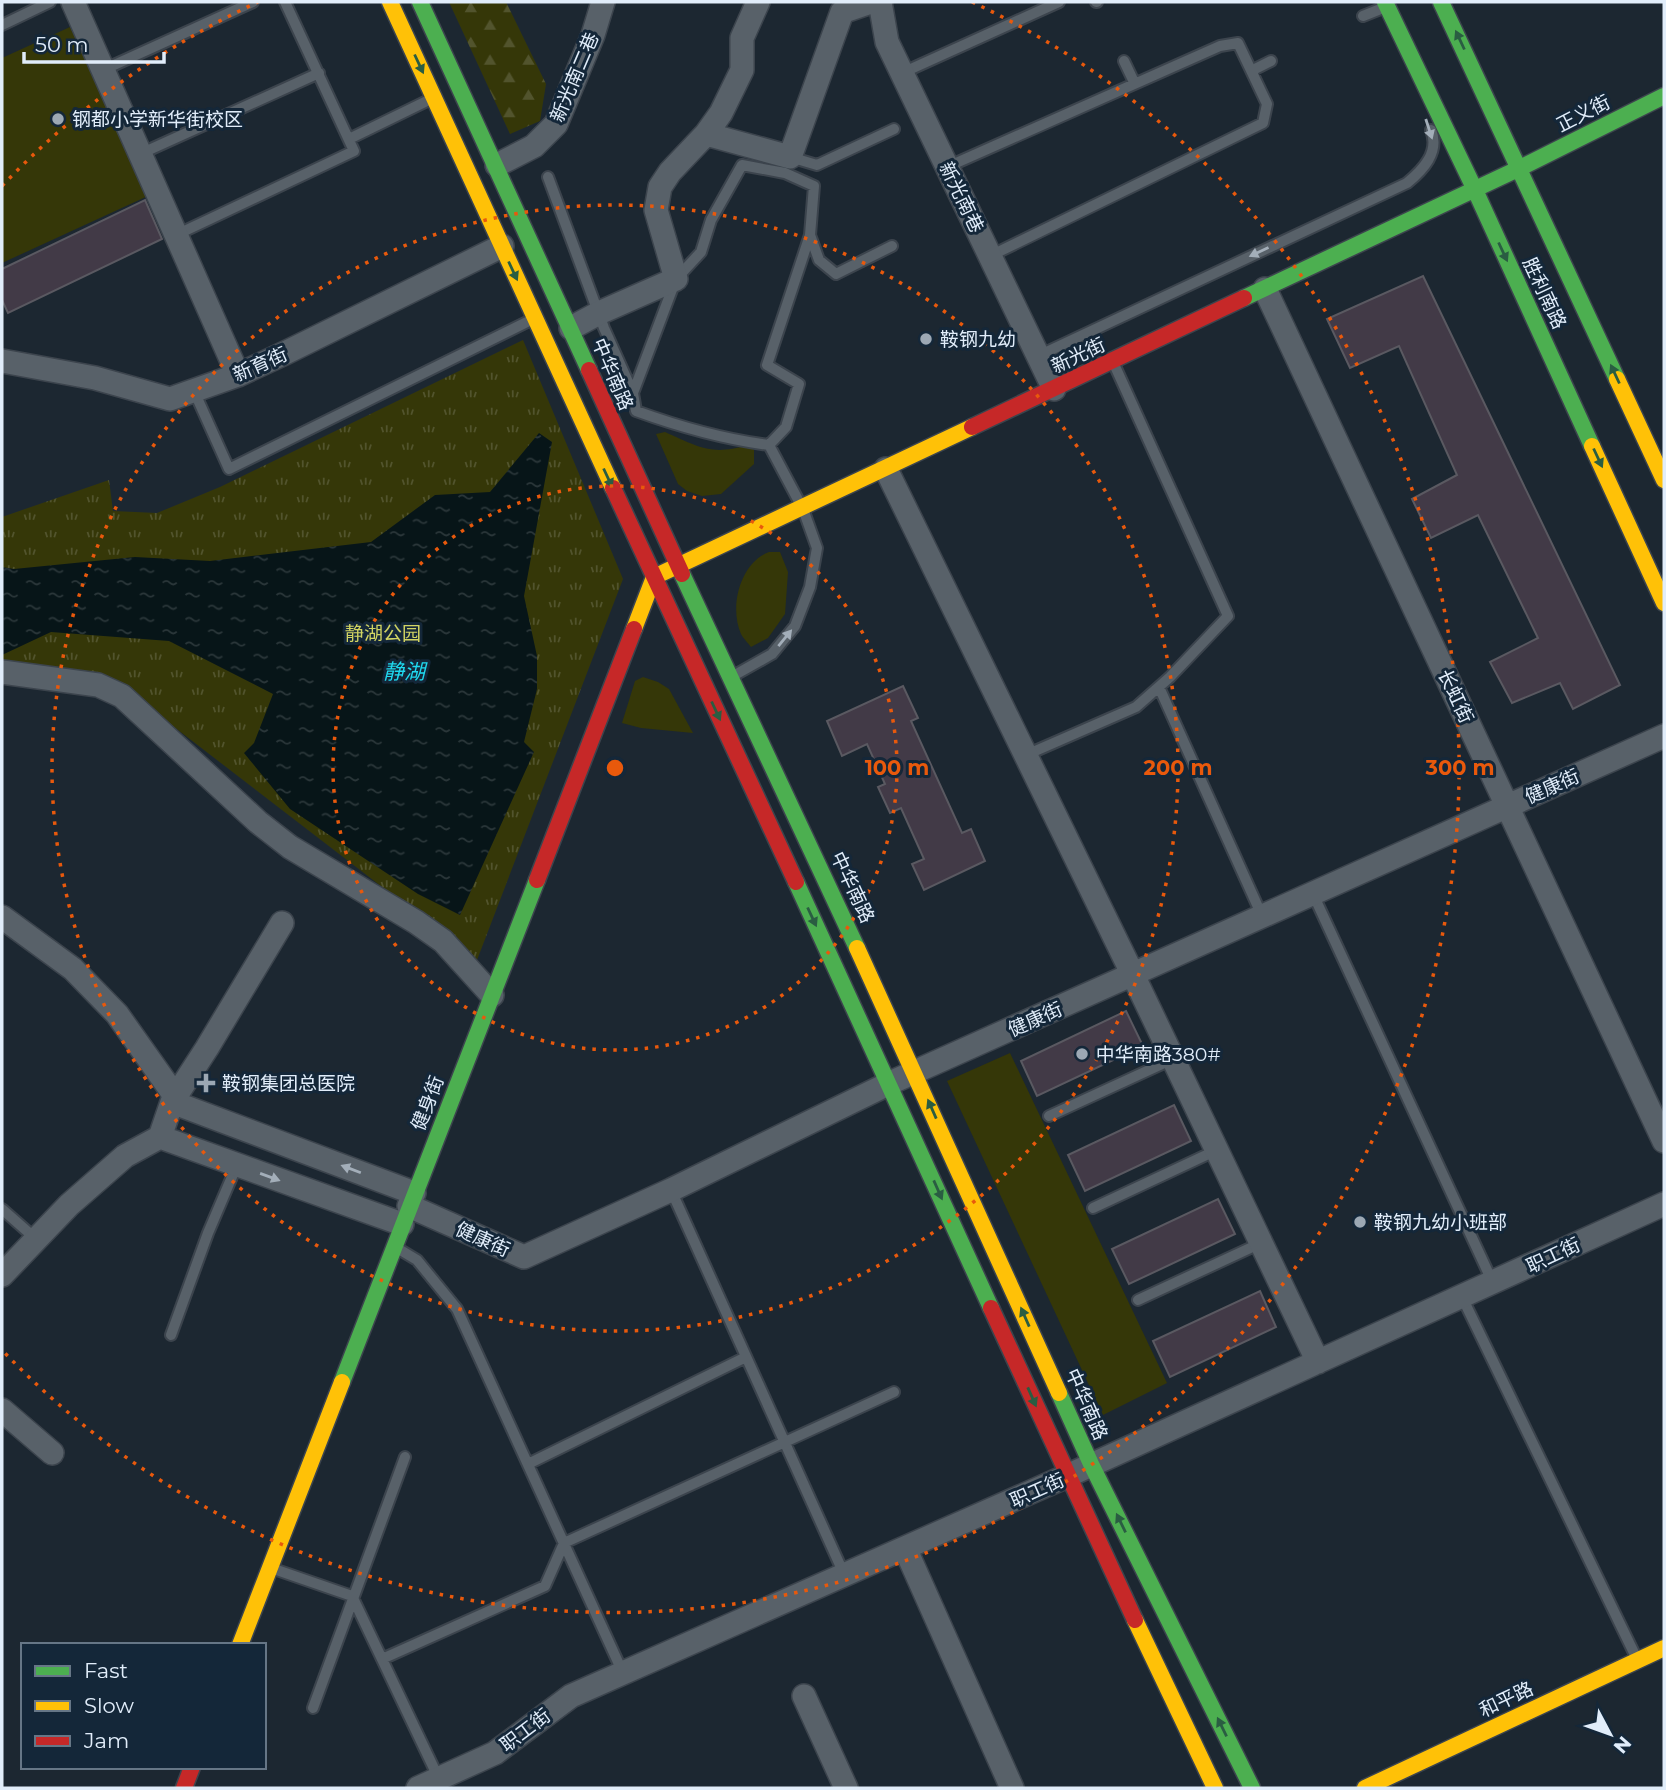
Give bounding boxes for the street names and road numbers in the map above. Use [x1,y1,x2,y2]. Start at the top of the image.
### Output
street label: 新光南二巷 [545,29,604,125]
street label: 正义街 [1553,90,1614,137]
street label: 新光南巷 [935,158,989,236]
street label: 胜利南路 [1518,254,1571,333]
street label: 新光街 [1048,333,1109,378]
street label: 中华南路 [587,335,638,414]
street label: 新育街 [229,342,291,387]
street label: 长虹街 [1433,666,1478,727]
street label: 健康街 [1521,764,1583,809]
street label: 中华南路 [826,848,879,927]
street label: 健康街 [1004,997,1066,1042]
street label: 健身街 [407,1072,448,1134]
street label: 健康街 [452,1217,514,1262]
street label: 职工街 [1523,1233,1584,1278]
street label: 中华南路 [1061,1365,1113,1444]
street label: 职工街 [1006,1468,1068,1513]
street label: 和平路 [1476,1677,1537,1722]
street label: 职工街 [496,1704,555,1757]

